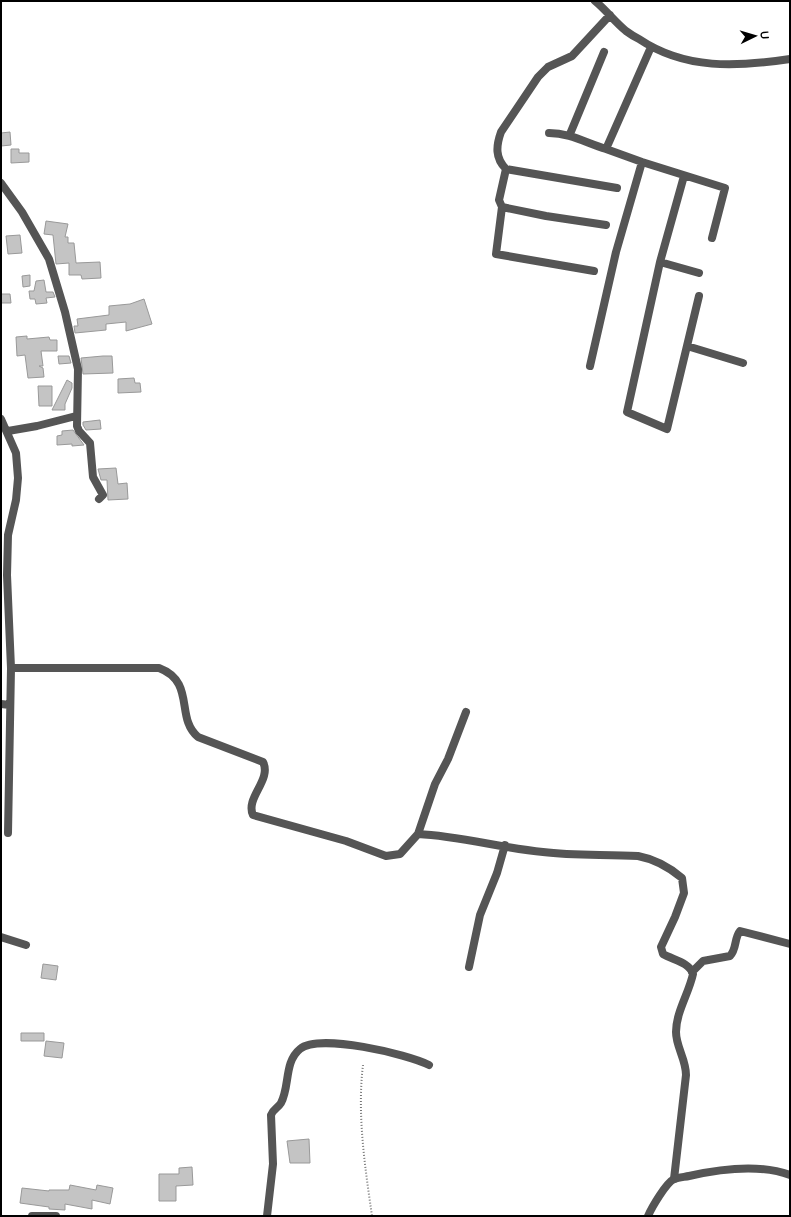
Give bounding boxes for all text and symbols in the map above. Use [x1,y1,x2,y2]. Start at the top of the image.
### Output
north arrow [735,16,775,56]
text: U [758,30,771,40]

